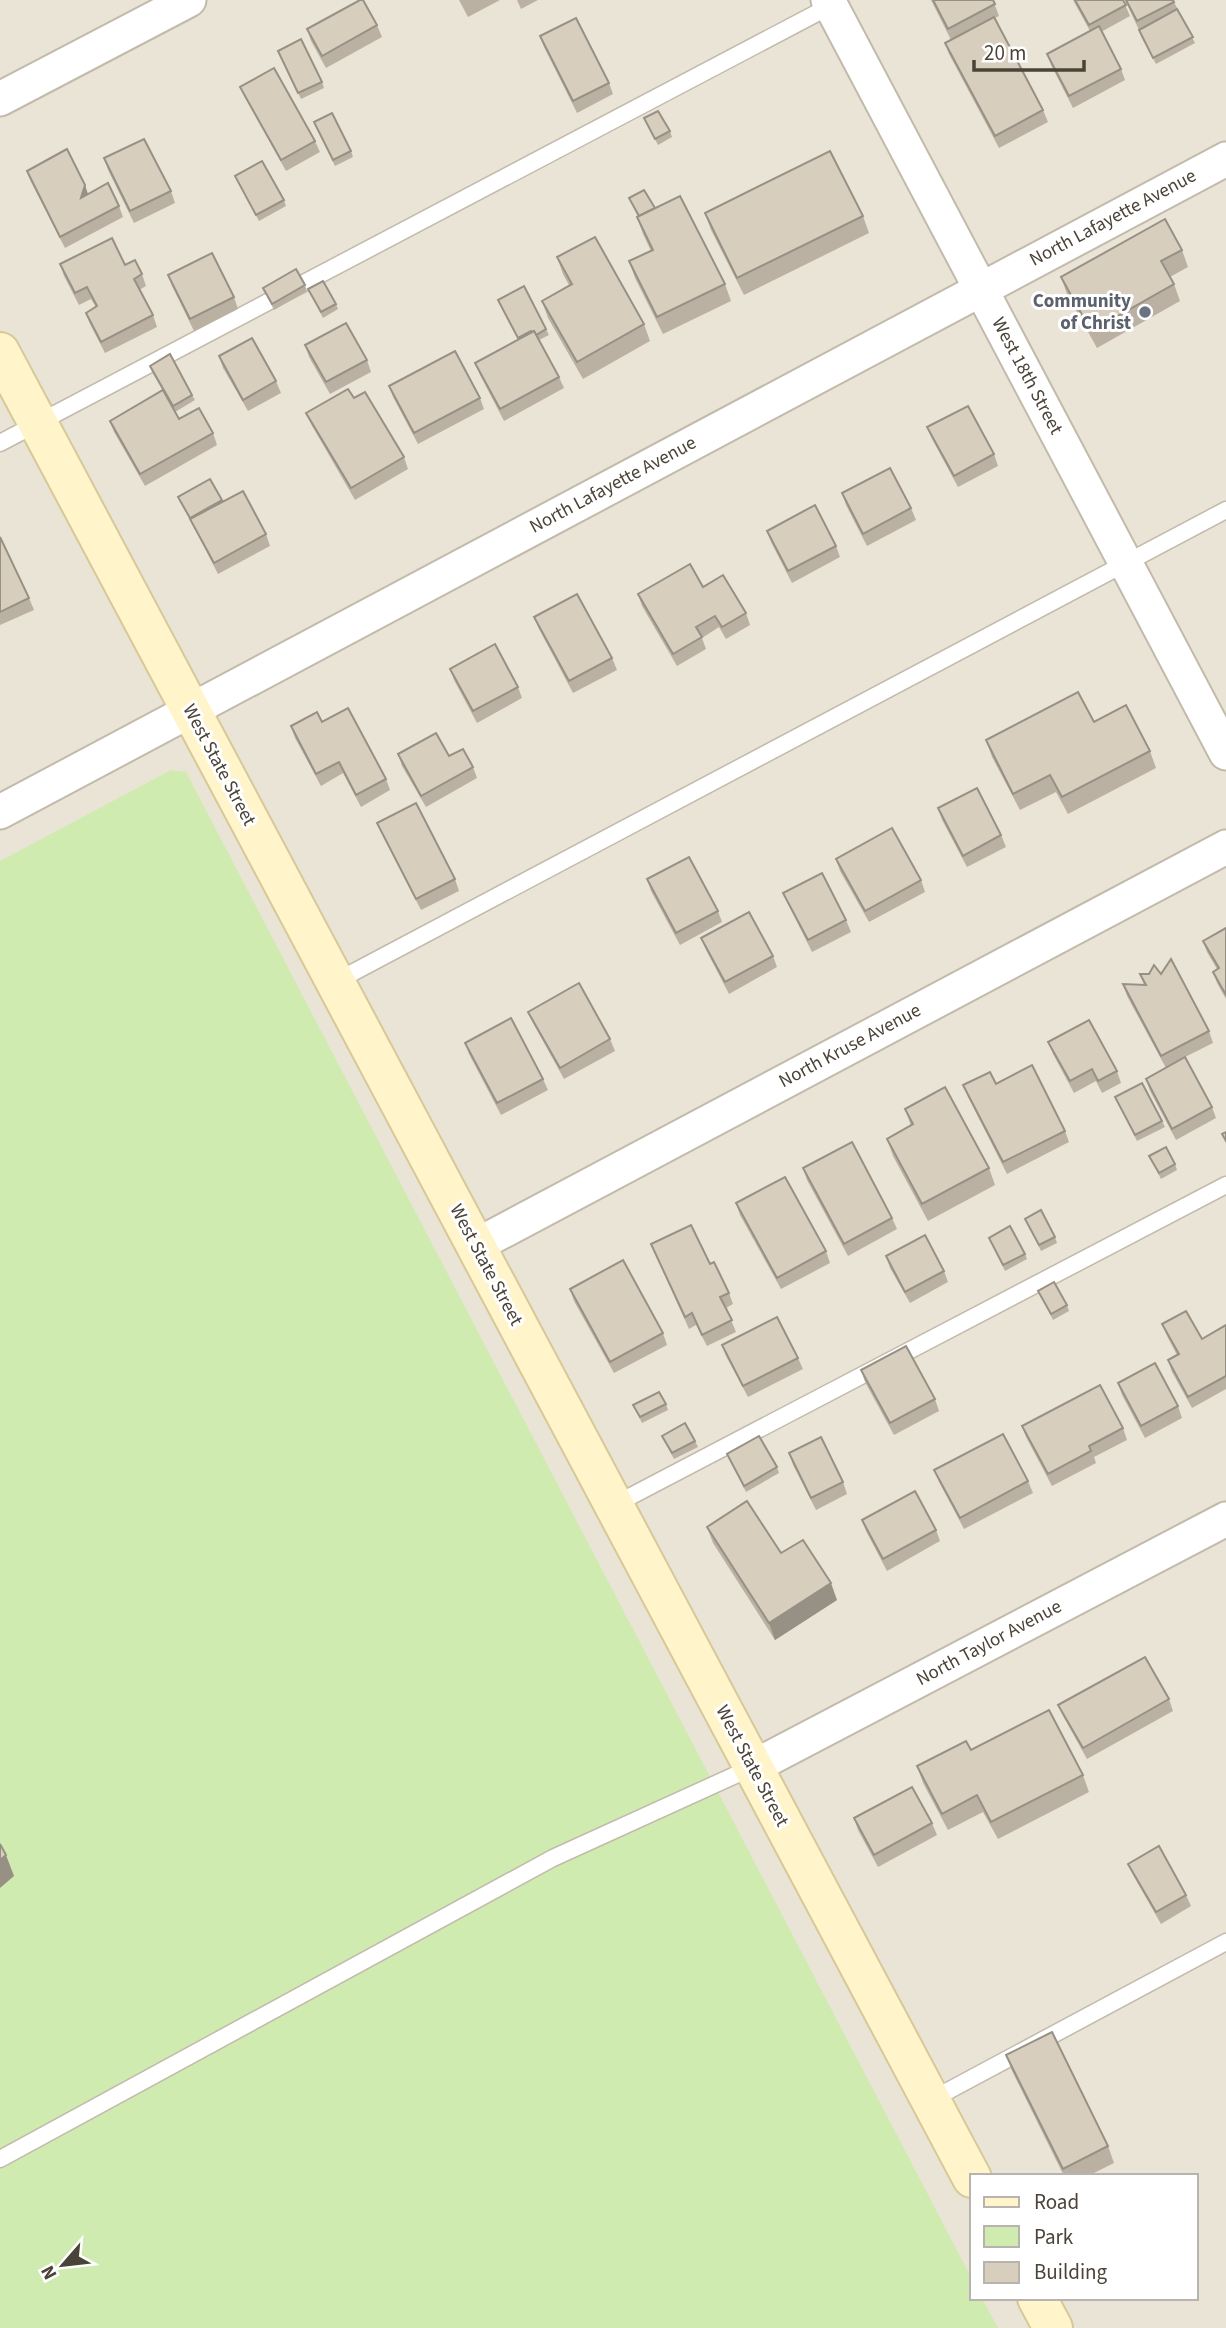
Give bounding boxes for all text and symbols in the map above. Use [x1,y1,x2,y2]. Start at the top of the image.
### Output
scale bar [974,28,1084,72]
text: 20 m [984,38,1026,68]
street label: North Lafayette Avenue [1025,163,1201,273]
place label: Community of Christ [1033,288,1131,337]
marker: Community of Christ [1137,304,1153,320]
street label: West 18th Street [985,313,1070,440]
street label: North Lafayette Avenue [525,430,701,540]
street label: West State Street [176,699,263,831]
street label: North Kruse Avenue [774,997,926,1095]
street label: West State Street [443,1199,530,1331]
street label: North Taylor Avenue [912,1593,1066,1693]
street label: West State Street [709,1700,796,1832]
legend [970,2174,1198,2300]
text: Road [1034,2187,1079,2217]
text: Park [1034,2222,1074,2252]
north arrow [28,2230,98,2300]
text: Building [1034,2257,1108,2287]
text: N [34,2260,64,2284]

